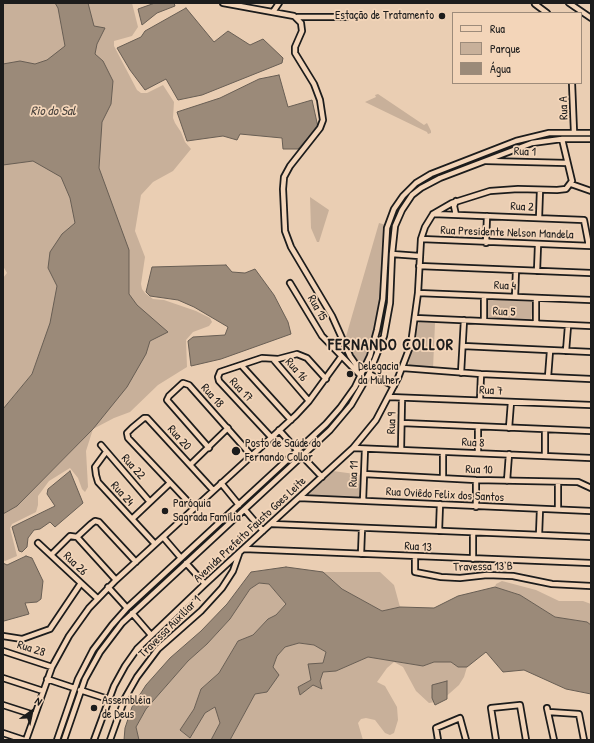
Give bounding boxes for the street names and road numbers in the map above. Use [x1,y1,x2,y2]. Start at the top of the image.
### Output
street label: Rua A [556,96,572,120]
street label: Rua 1 [514,144,536,160]
street label: Rua 2 [510,199,534,215]
street label: Rua Presidente Nelson Mandela [440,223,574,243]
street label: Rua 4 [494,278,516,294]
street label: Rua 15 [304,293,330,323]
street label: Rua 5 [492,304,516,320]
street label: Rua 16 [282,355,310,385]
street label: Rua 17 [226,375,256,405]
street label: Rua 18 [198,381,226,411]
street label: Rua 7 [479,383,503,399]
street label: Rua 9 [384,412,400,434]
street label: Rua 20 [164,423,194,453]
street label: Rua 8 [461,435,485,451]
street label: Rua 22 [118,451,148,483]
street label: Rua 11 [346,460,362,488]
street label: Rua 10 [465,462,493,478]
street label: Avenida Prefeito Fausto Goes Leite [191,474,309,586]
street label: Rua 24 [107,479,137,509]
street label: Rua Oviêdo Felix dos Santos [386,485,504,505]
street label: Rua 13 [404,539,432,555]
street label: Rua 26 [60,549,90,579]
street label: Travessa 13 B [453,559,513,575]
street label: Travessa Auxiliar 1 [136,593,204,661]
street label: Rua 28 [15,638,47,660]

